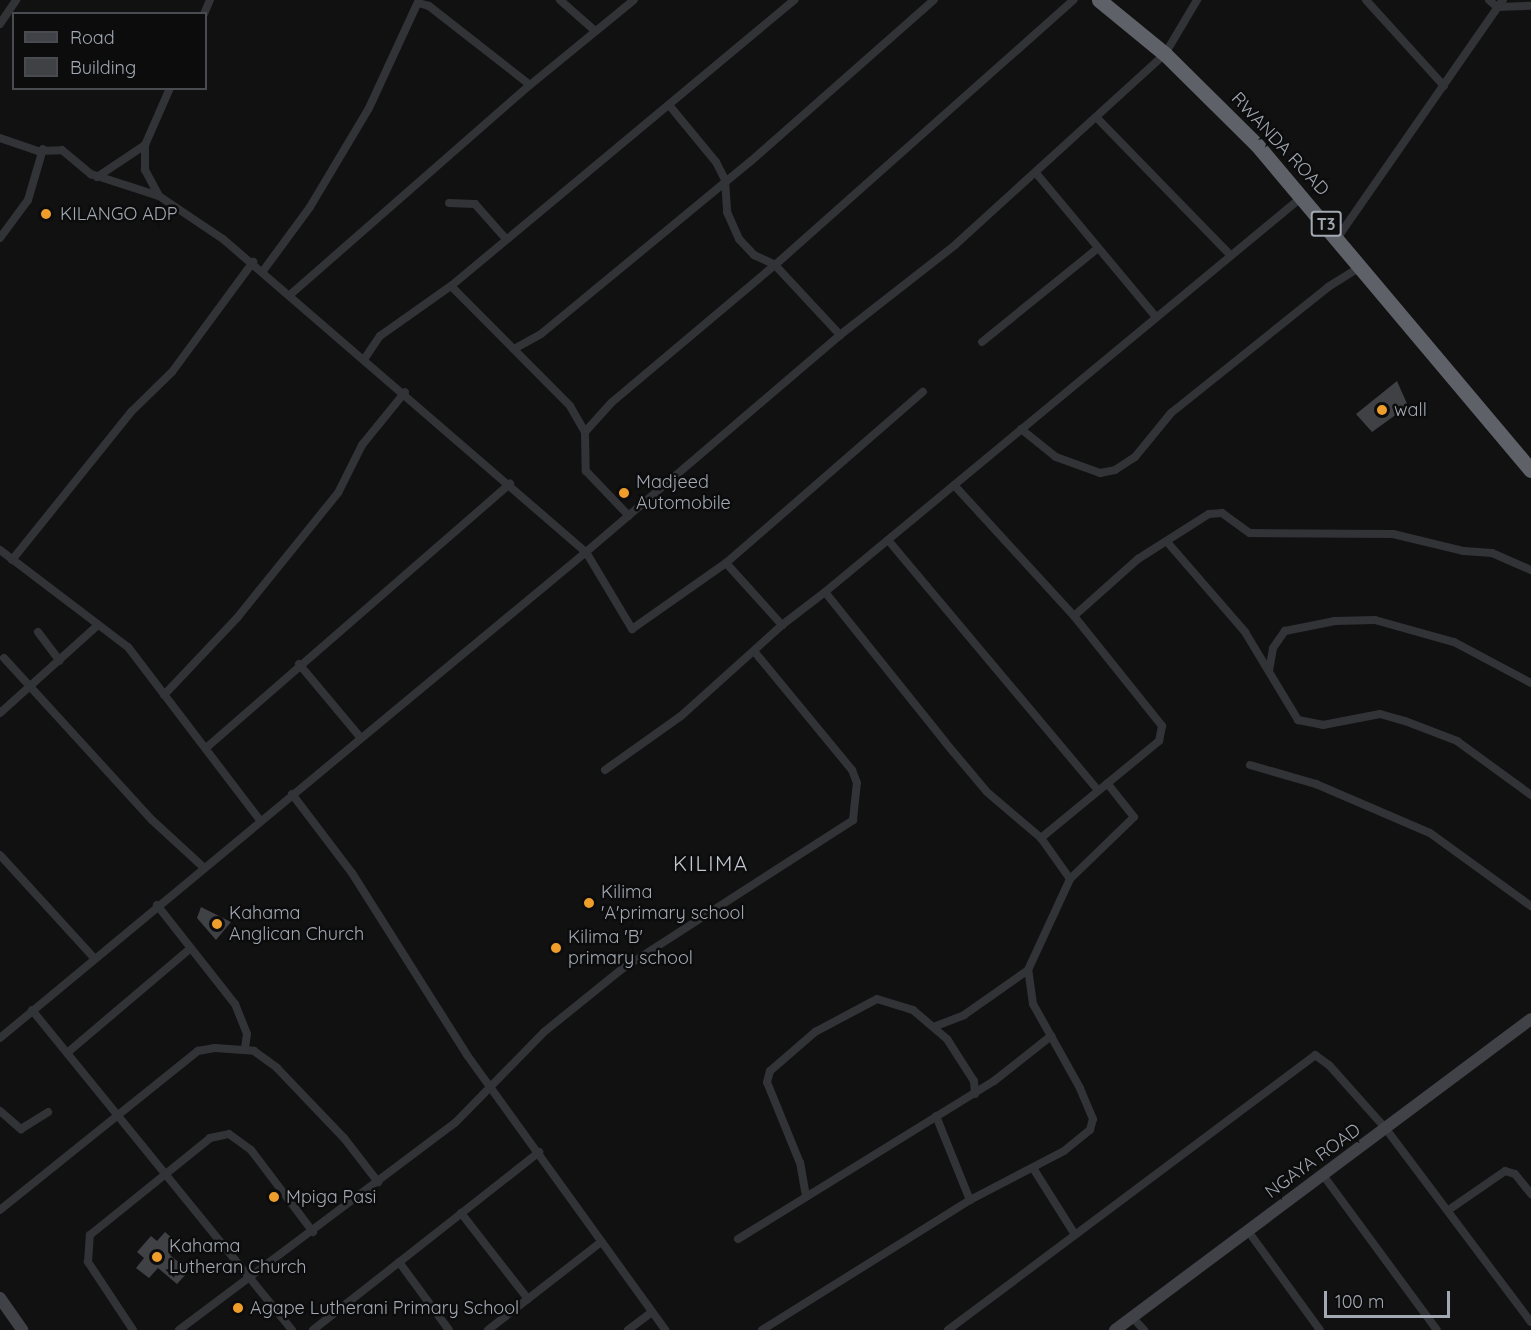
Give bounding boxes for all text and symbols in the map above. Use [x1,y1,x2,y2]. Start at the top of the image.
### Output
legend [12,12,207,90]
text: Road [70,26,115,49]
text: Building [70,56,136,79]
street label: RWANDA ROAD [1227,88,1333,200]
place label: KILANGO ADP [60,203,178,225]
marker: KILANGO ADP [37,205,55,223]
road number: T3 [1310,211,1342,237]
place label: wall [1394,399,1427,421]
marker: wall [1375,403,1389,417]
place label: Madjeed Automobile [636,472,731,514]
marker: Madjeed Automobile [617,486,631,500]
district label: KILIMA [673,850,749,876]
place label: Kilima 'A'primary school [601,882,745,924]
marker: Kilima 'A'primary school [582,896,596,910]
place label: Kahama Anglican Church [229,903,364,946]
marker: Kahama Anglican Church [210,917,224,931]
place label: Kilima 'B' primary school [568,927,693,970]
marker: Kilima 'B' primary school [549,941,563,955]
street label: NGAYA ROAD [1261,1119,1365,1203]
place label: Mpiga Pasi [286,1186,376,1208]
marker: Mpiga Pasi [267,1190,281,1204]
place label: Kahama Lutheran Church [169,1236,307,1278]
marker: Kahama Lutheran Church [150,1250,164,1264]
scale bar [1327,1279,1453,1317]
text: 100 m [1335,1290,1384,1313]
place label: Agape Lutherani Primary School [250,1297,519,1319]
marker: Agape Lutherani Primary School [231,1301,245,1315]

